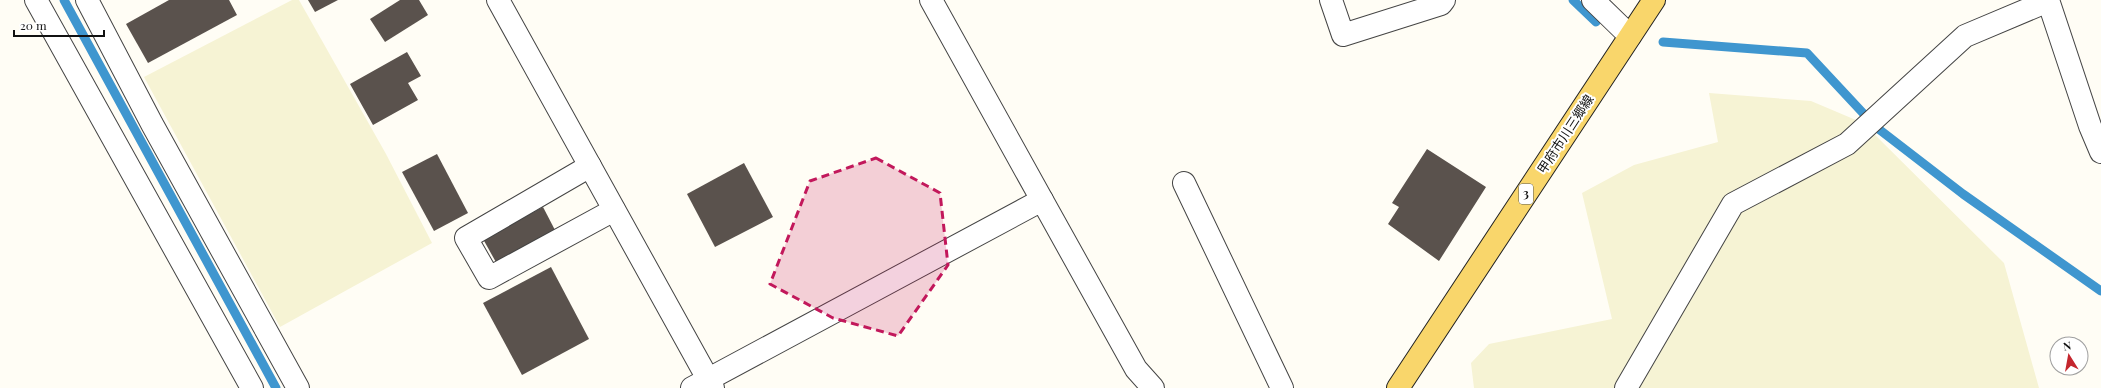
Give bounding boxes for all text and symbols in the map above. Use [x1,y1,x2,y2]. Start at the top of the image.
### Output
scale bar [14,12,104,38]
text: 20 m [20,17,47,33]
street label: 甲府市川三郷線 [1533,91,1596,177]
road number: 3 [1519,184,1533,204]
north arrow [2049,336,2089,376]
text: N [2062,338,2072,354]

